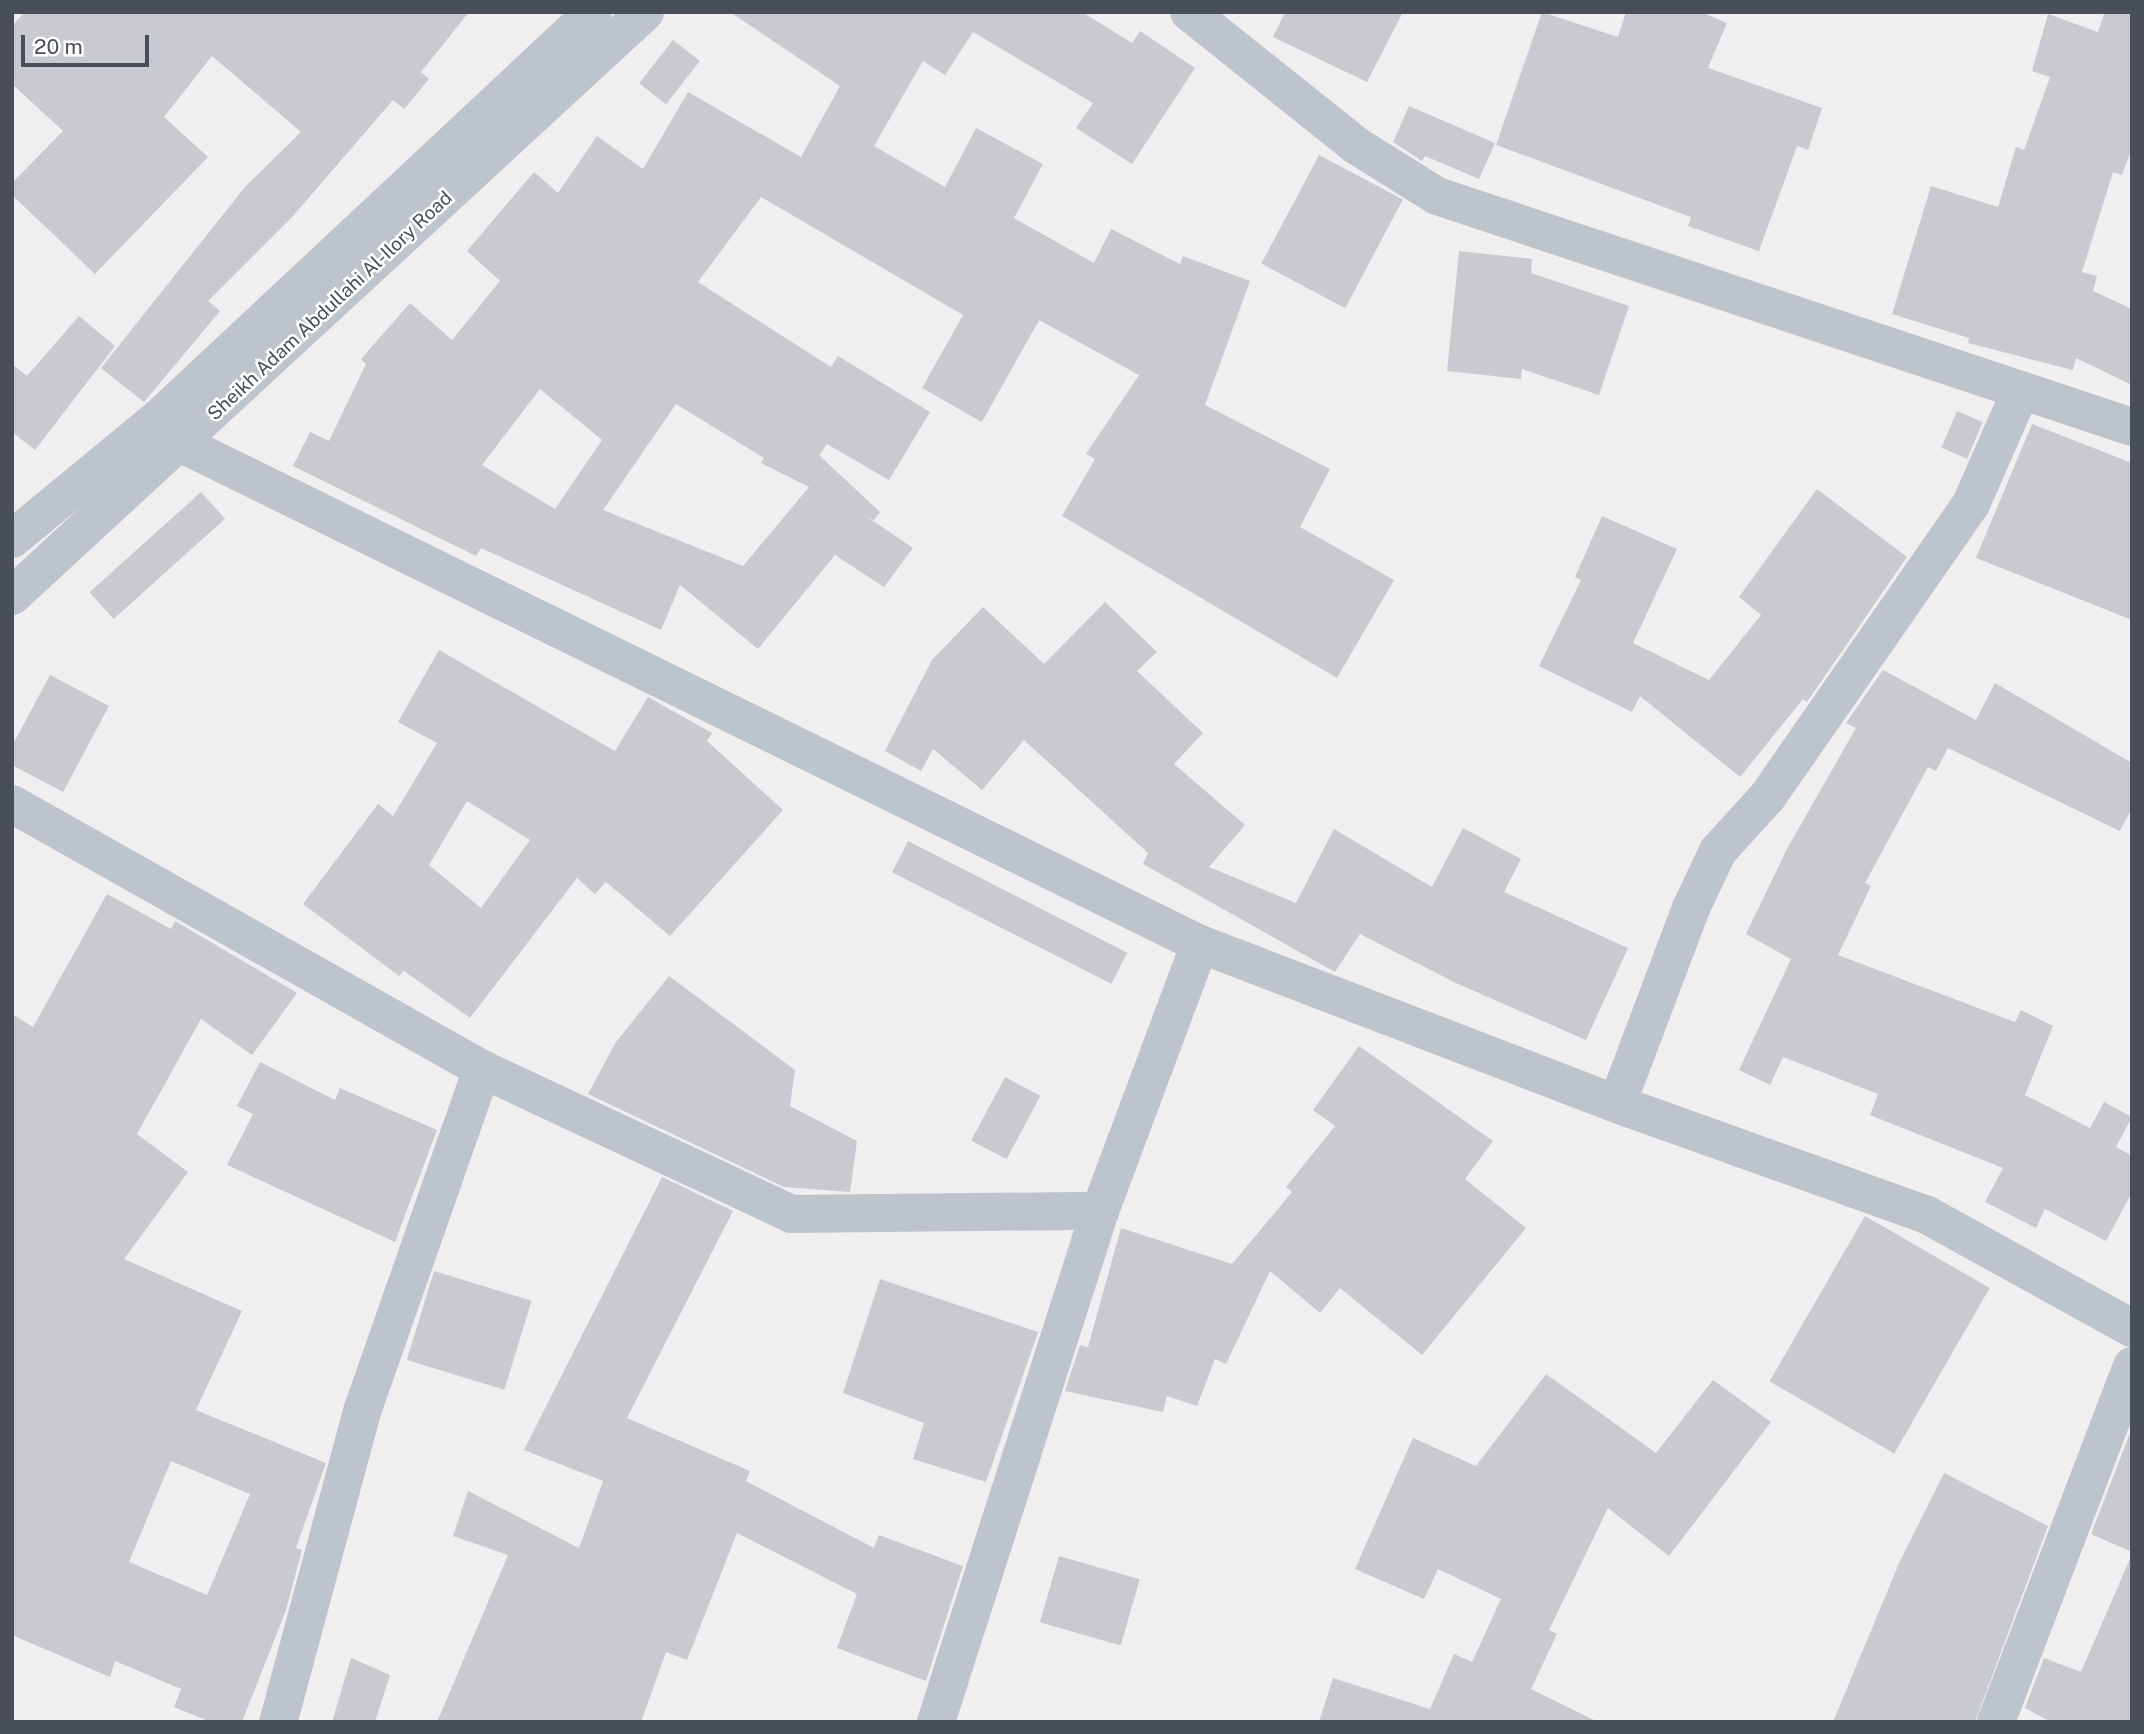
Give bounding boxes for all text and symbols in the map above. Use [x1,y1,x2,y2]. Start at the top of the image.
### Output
scale bar [24,21,152,65]
text: 20 m [34,34,83,59]
street label: Sheikh Adam Abdullahi Al-Ilory Road [203,187,457,425]

